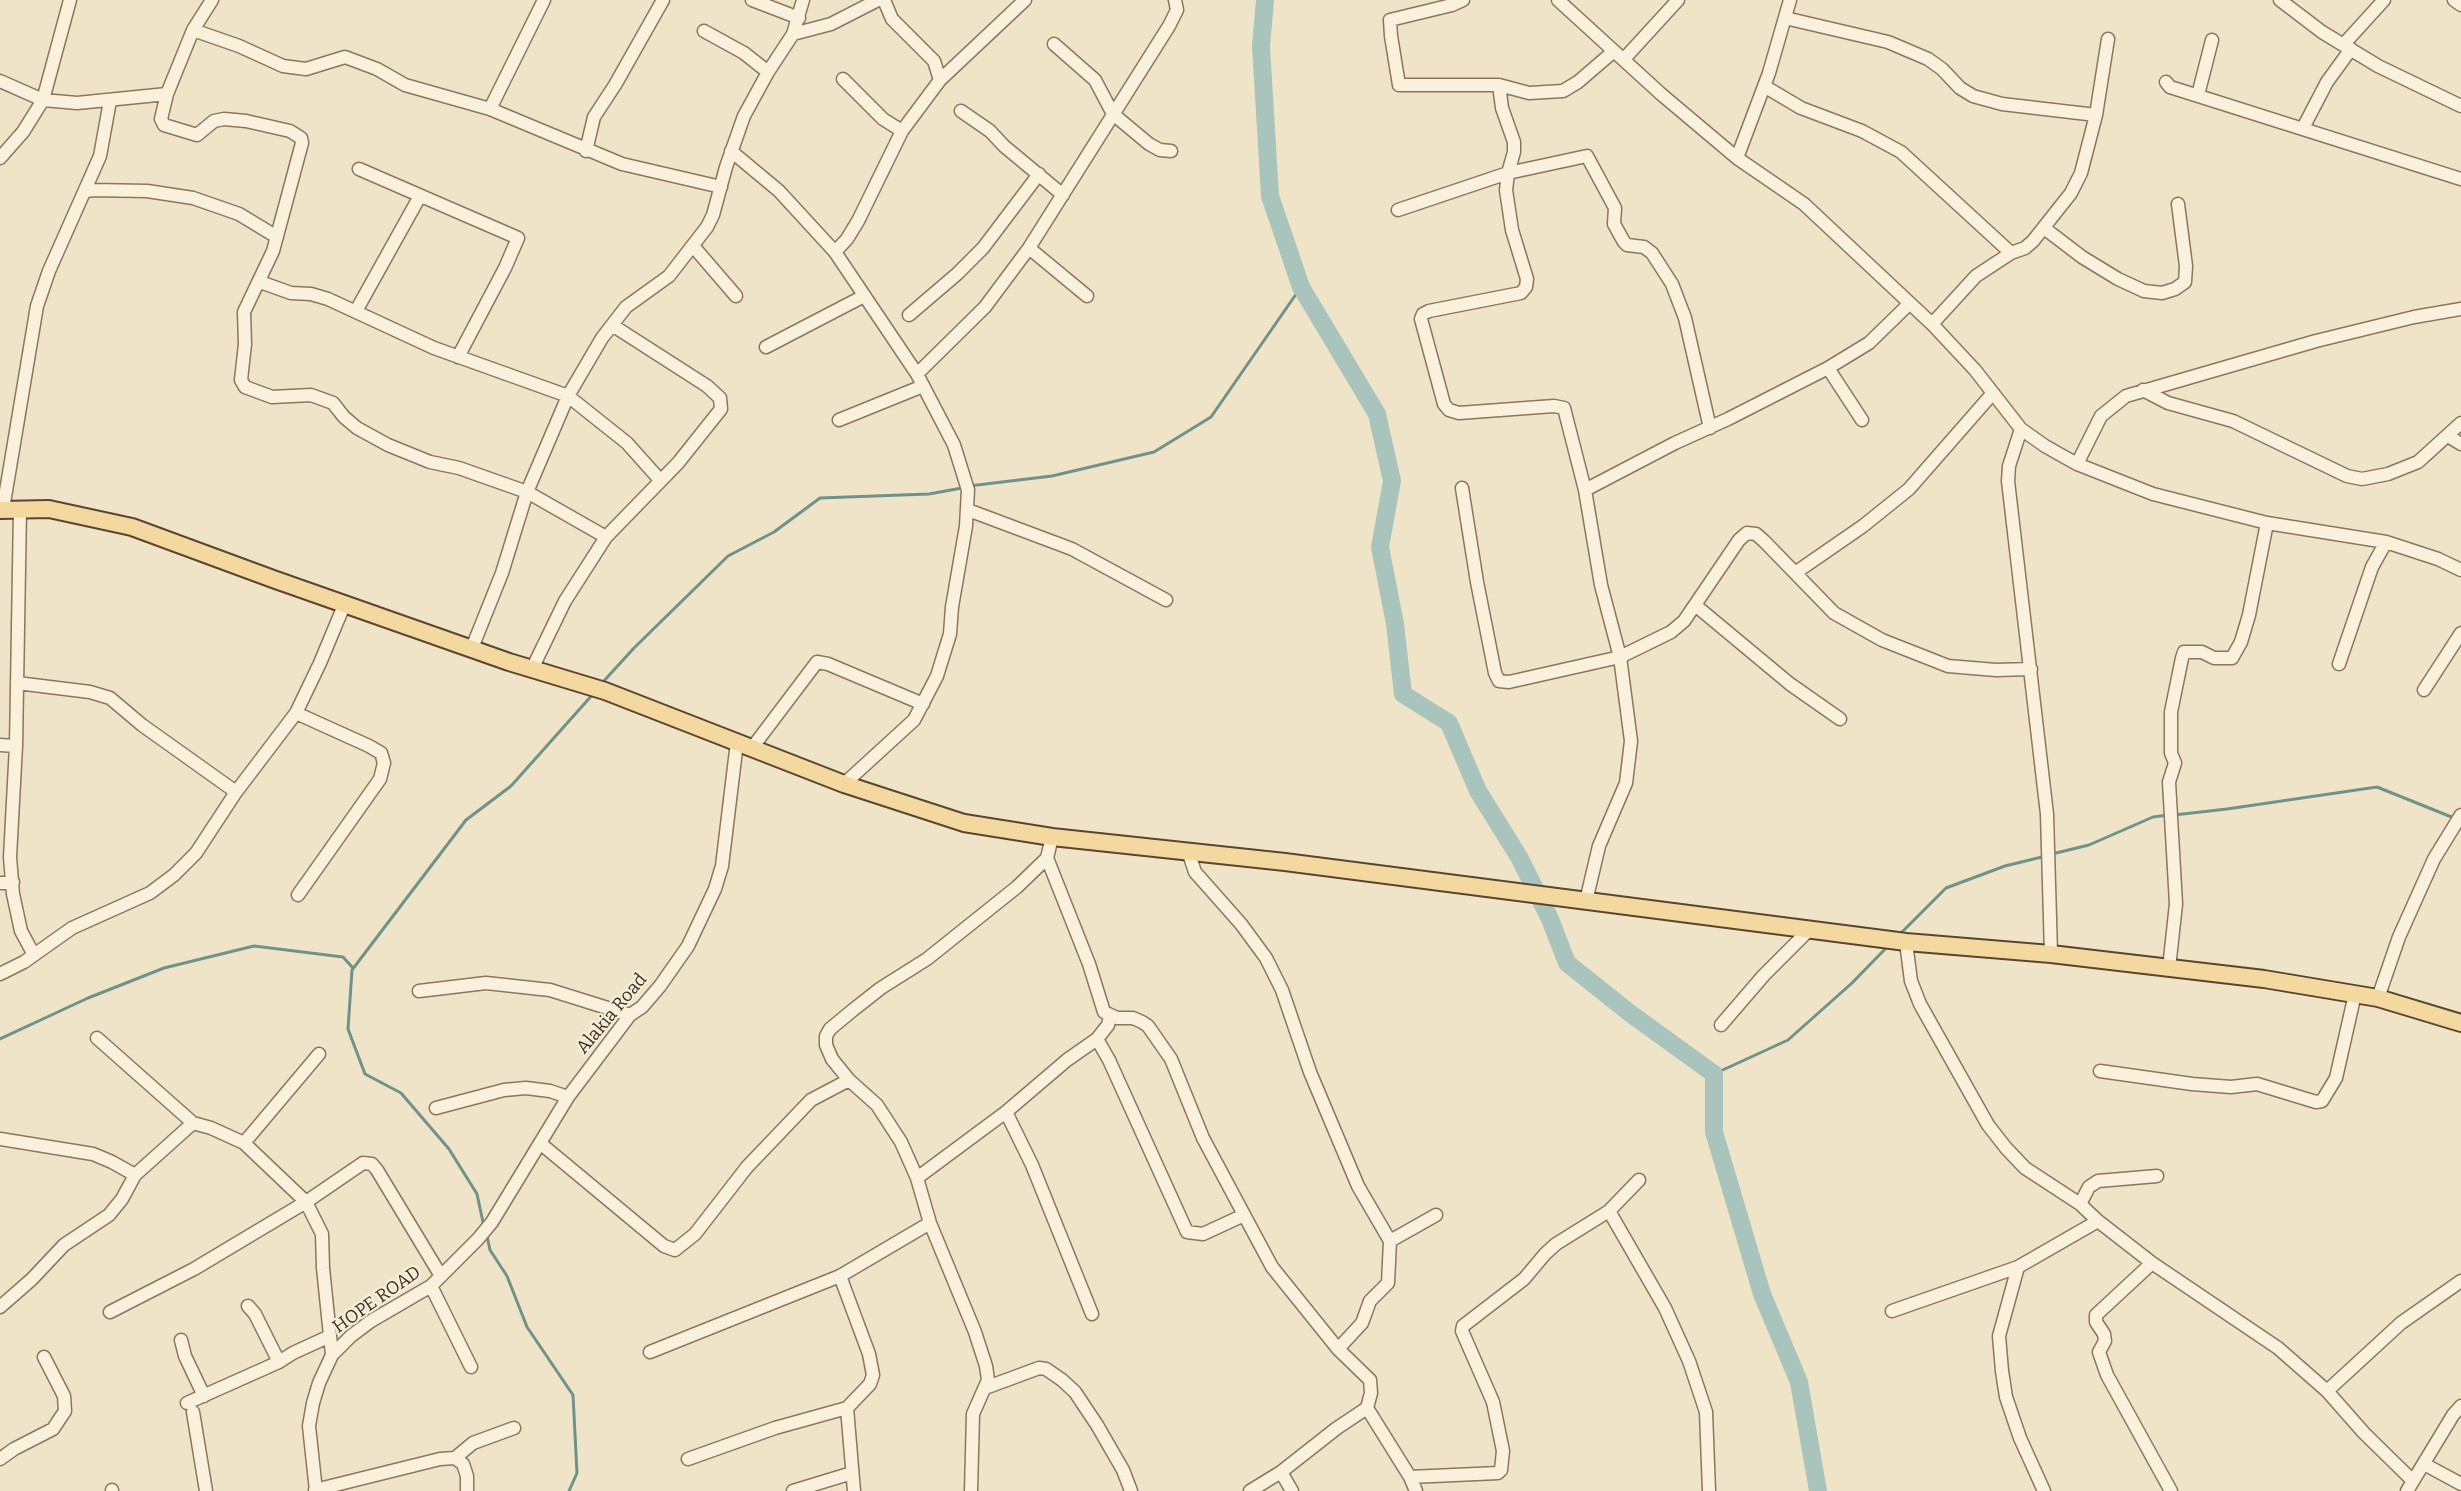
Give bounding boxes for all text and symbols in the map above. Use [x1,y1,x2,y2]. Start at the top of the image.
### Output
street label: Alakia Road [572,969,652,1059]
street label: HOPE ROAD [329,1262,425,1338]

